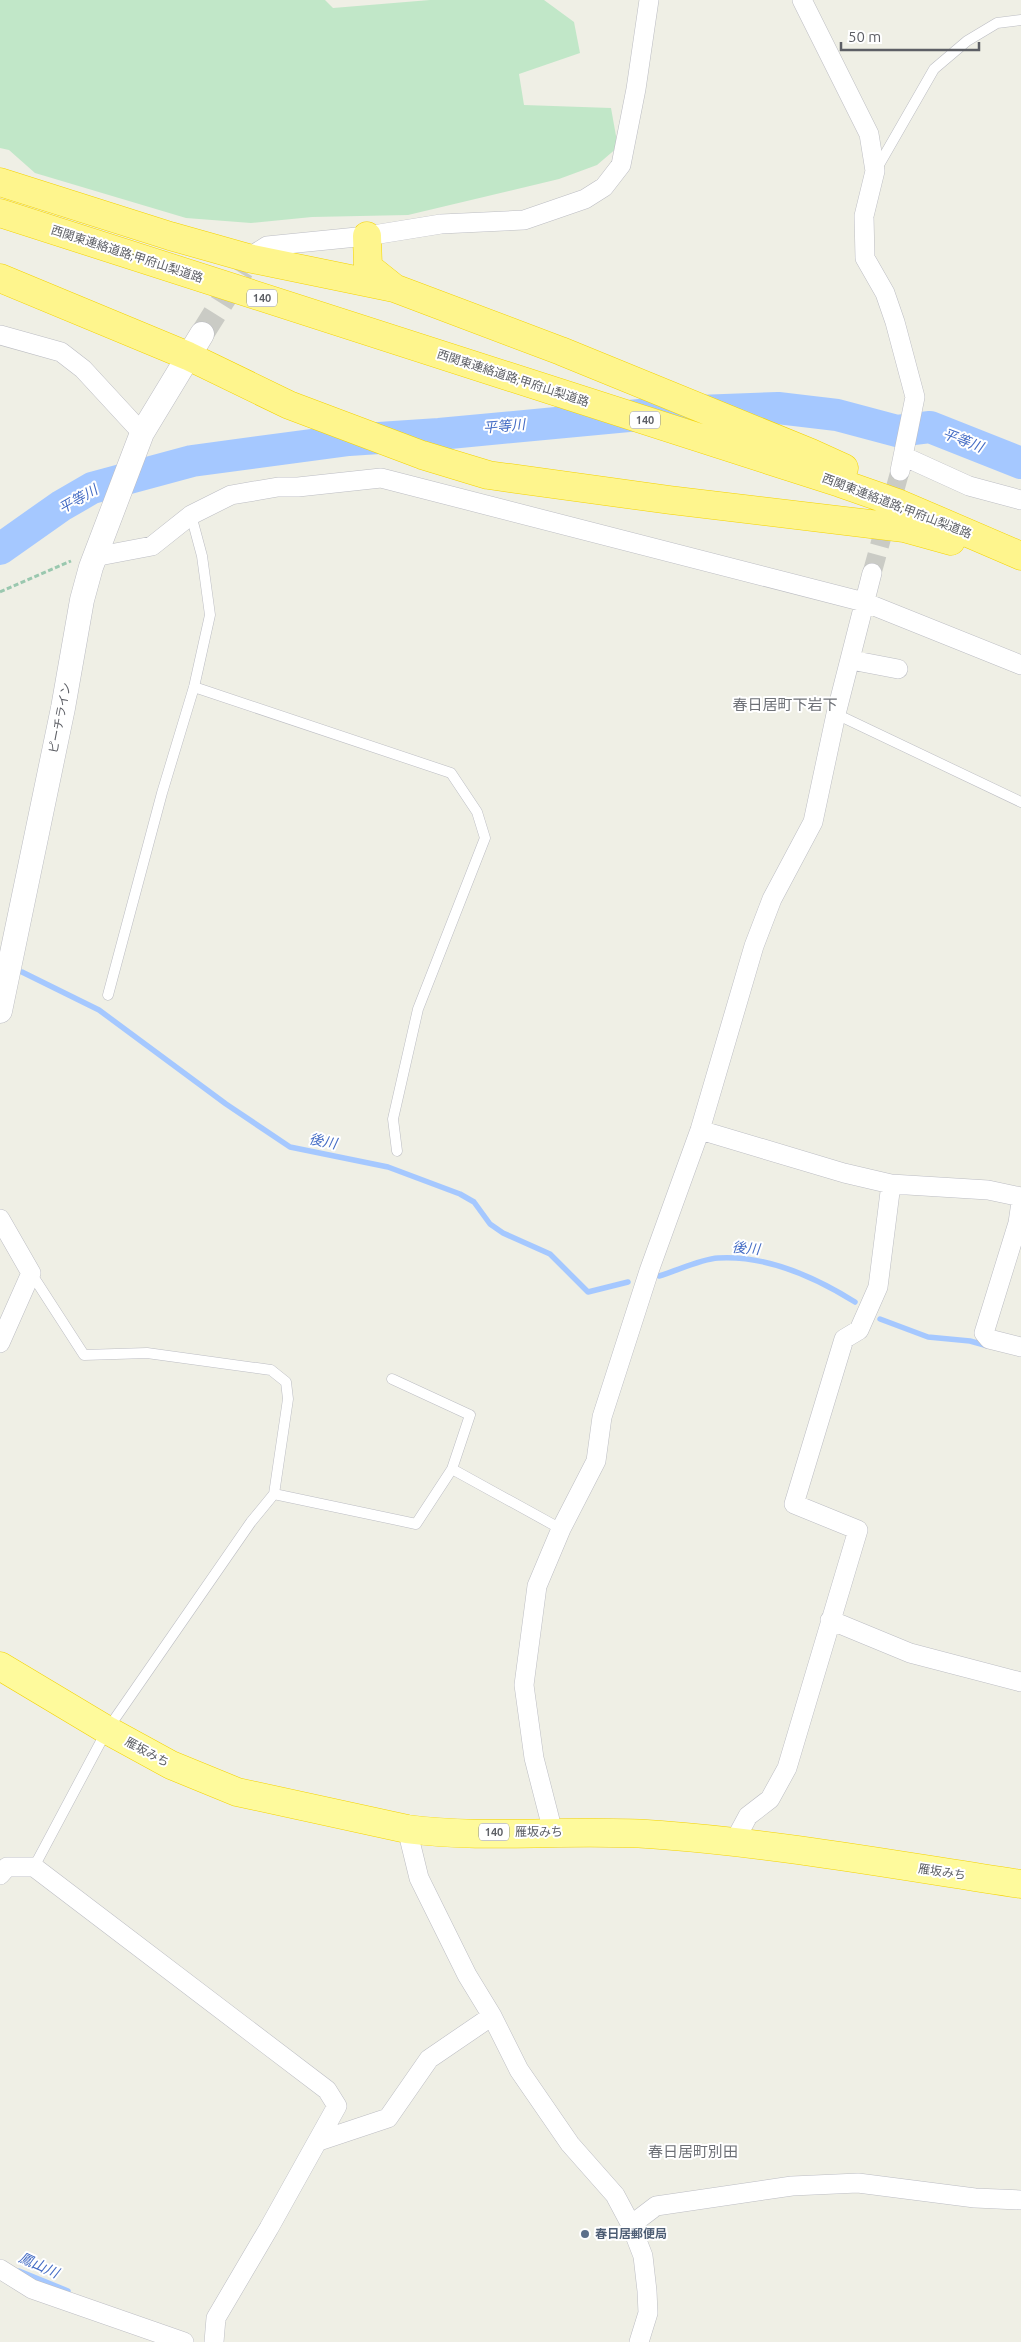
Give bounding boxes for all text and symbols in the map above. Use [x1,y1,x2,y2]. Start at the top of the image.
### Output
scale bar [841,20,978,52]
text: 50 m [848,28,881,45]
street label: 西関東連絡道路;甲府山梨道路 [50,223,205,284]
road number: 140 [247,290,277,306]
street label: 西関東連絡道路;甲府山梨道路 [436,347,591,408]
road number: 140 [630,412,660,428]
water label: 平等川 [482,416,528,436]
water label: 平等川 [941,425,987,456]
street label: 西関東連絡道路;甲府山梨道路 [821,471,974,540]
water label: 平等川 [56,481,102,516]
street label: ピーチライン [46,681,73,754]
district label: 春日居町下岩下 [732,696,838,713]
water label: 後川 [308,1130,340,1152]
water label: 後川 [731,1239,763,1257]
street label: 雁坂みち [123,1735,171,1769]
road number: 140 [479,1824,509,1840]
street label: 雁坂みち [515,1825,563,1838]
street label: 雁坂みち [917,1862,967,1881]
district label: 春日居町別田 [648,2143,738,2160]
place label: 春日居郵便局 [595,2227,667,2240]
marker: 春日居郵便局 [579,2228,591,2240]
water label: 鳳山川 [17,2249,63,2282]

